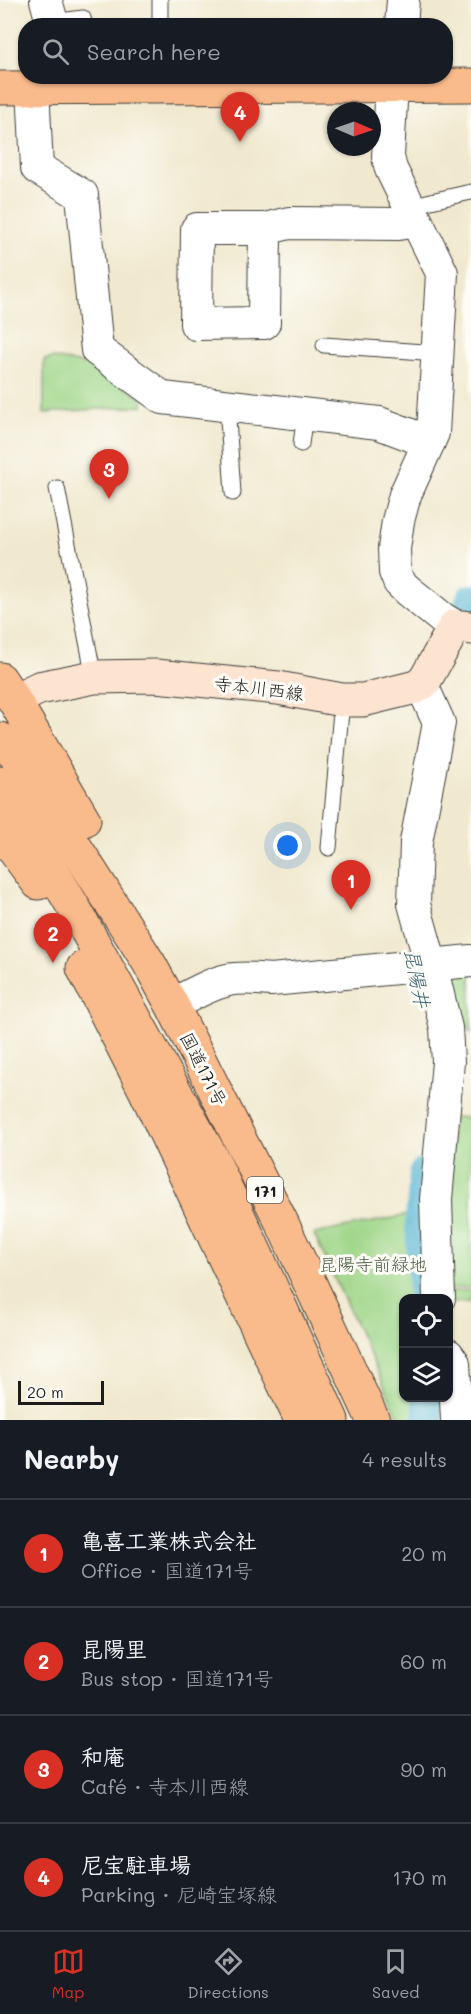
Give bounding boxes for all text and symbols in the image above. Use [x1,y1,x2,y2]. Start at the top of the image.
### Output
search box [18,18,453,84]
icon: search [39,35,72,68]
text: Search here [87,37,221,66]
pin: 4 [220,92,260,142]
north arrow [327,102,381,156]
pin: 3 [90,450,128,499]
street label: 寺本川西線 [213,671,305,705]
your location [273,831,302,860]
pin: 1 [332,860,370,910]
pin: 2 [34,914,72,963]
water label: 昆陽井 [400,946,437,1011]
street label: 国道171号 [175,1028,233,1110]
road number: 171 [247,1177,283,1203]
park label: 昆陽寺前緑地 [319,1252,427,1276]
map controls [399,1294,453,1402]
button: locate [399,1294,453,1348]
button: layers [399,1348,453,1402]
scale bar [18,1378,104,1406]
text: 20 m [27,1381,64,1402]
text: Nearby [24,1442,119,1476]
text: 4 results [362,1446,447,1472]
text: 亀喜工業株式会社 [81,1526,257,1555]
text: 1 [39,1540,48,1566]
text: 20 m [401,1540,447,1566]
text: Office · 国道171号 [81,1557,253,1583]
text: 昆陽里 [81,1634,147,1663]
text: 2 [38,1648,49,1674]
text: 60 m [400,1648,447,1674]
text: Bus stop · 国道171号 [81,1665,274,1691]
text: 和庵 [81,1742,125,1771]
text: 3 [38,1756,50,1782]
text: 90 m [401,1756,447,1782]
text: Café · 寺本川西線 [81,1773,249,1799]
text: 尼宝駐車場 [81,1850,191,1879]
text: 4 [37,1864,50,1890]
text: 170 m [392,1864,447,1890]
text: Parking · 尼崎宝塚線 [81,1881,277,1907]
tab: Map [52,1945,85,2002]
tab: Directions [188,1945,269,2002]
tab: Saved [372,1945,419,2002]

